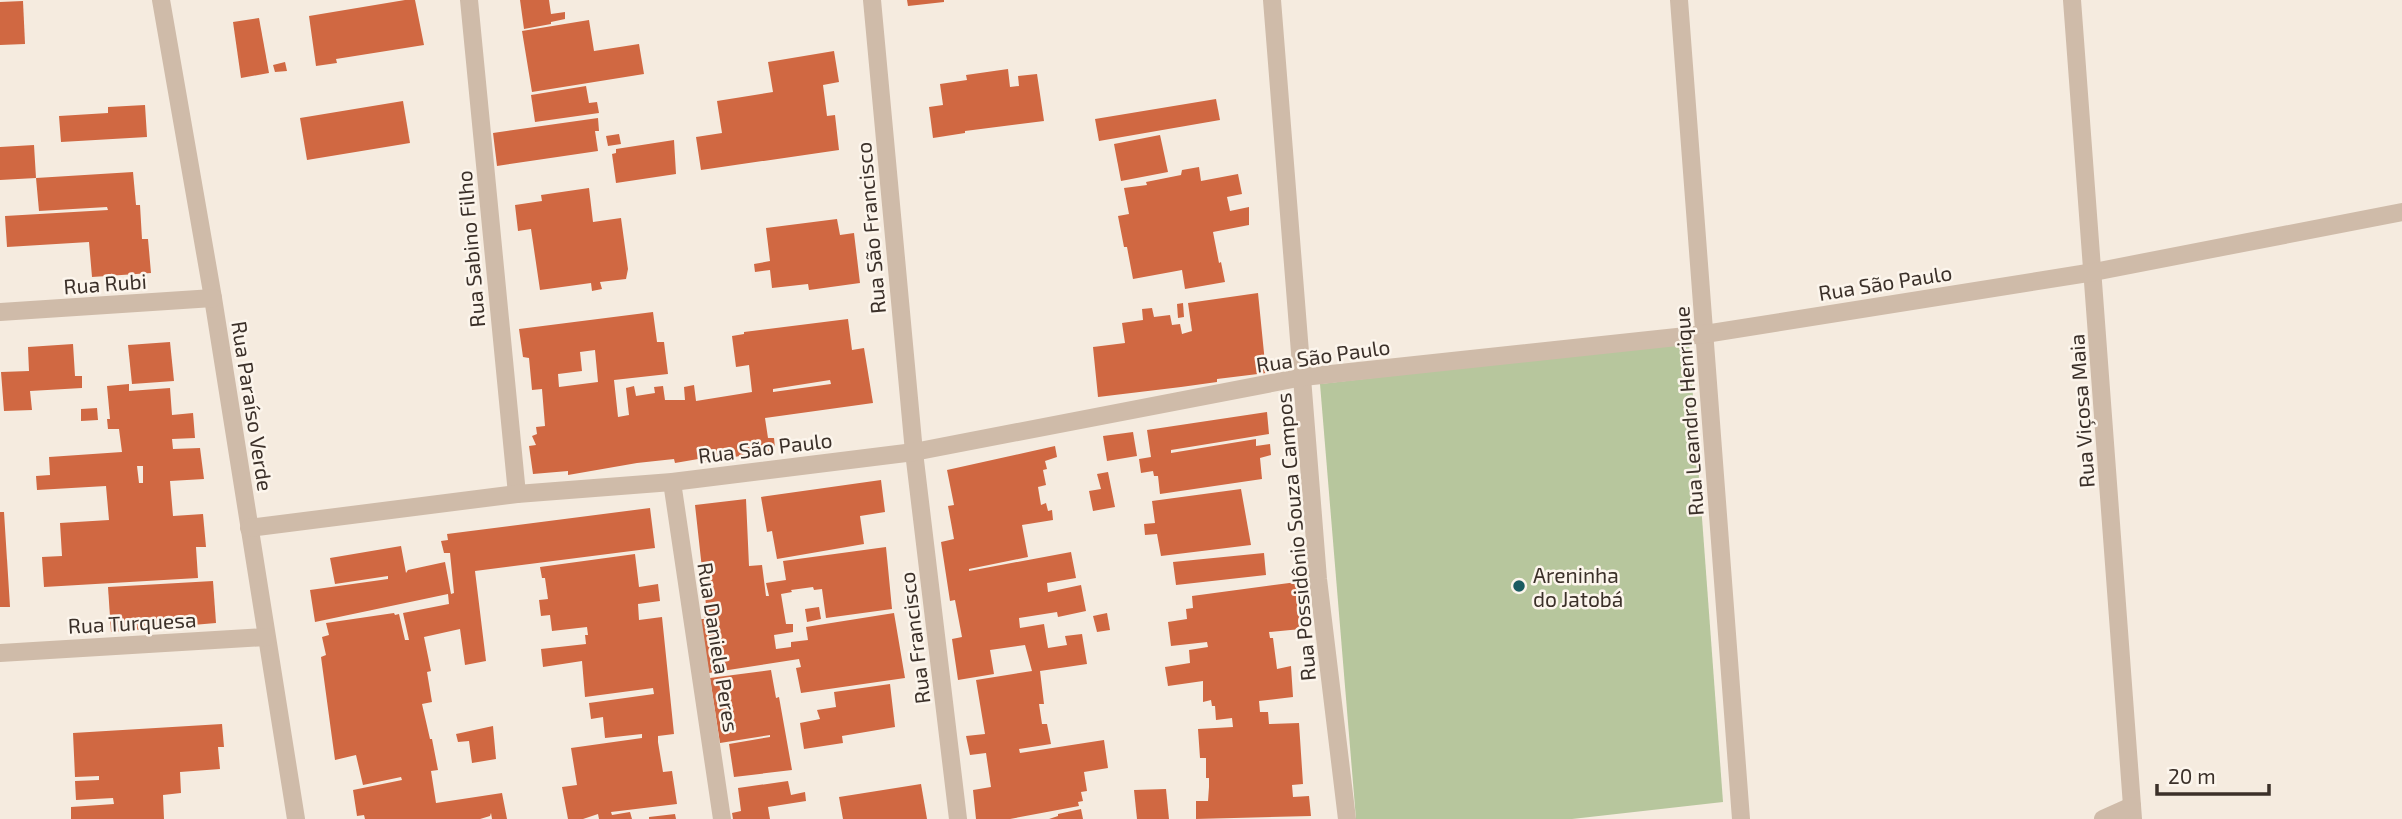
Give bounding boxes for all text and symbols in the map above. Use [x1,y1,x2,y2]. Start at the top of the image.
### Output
street label: Rua São Francisco [850,141,890,315]
street label: Rua Sabino Filho [451,170,489,328]
street label: Rua São Paulo [1816,259,1954,305]
street label: Rua Rubi [63,268,147,298]
street label: Rua Leandro Henrique [1668,305,1708,517]
street label: Rua Paraíso Verde [227,319,279,493]
street label: Rua São Paulo [1254,333,1392,377]
street label: Rua Viçosa Maia [2063,333,2101,489]
street label: Rua Possidônio Souza Campos [1270,392,1320,682]
street label: Rua São Paulo [696,426,834,468]
street label: Rua Daniela Peres [693,560,745,734]
place label: Areninha do Jatobá [1533,562,1623,611]
street label: Rua Francisco [894,571,934,705]
marker: Areninha do Jatobá [1511,578,1527,594]
street label: Rua Turquesa [67,606,197,638]
scale bar [2157,752,2269,796]
text: 20 m [2168,763,2216,788]

